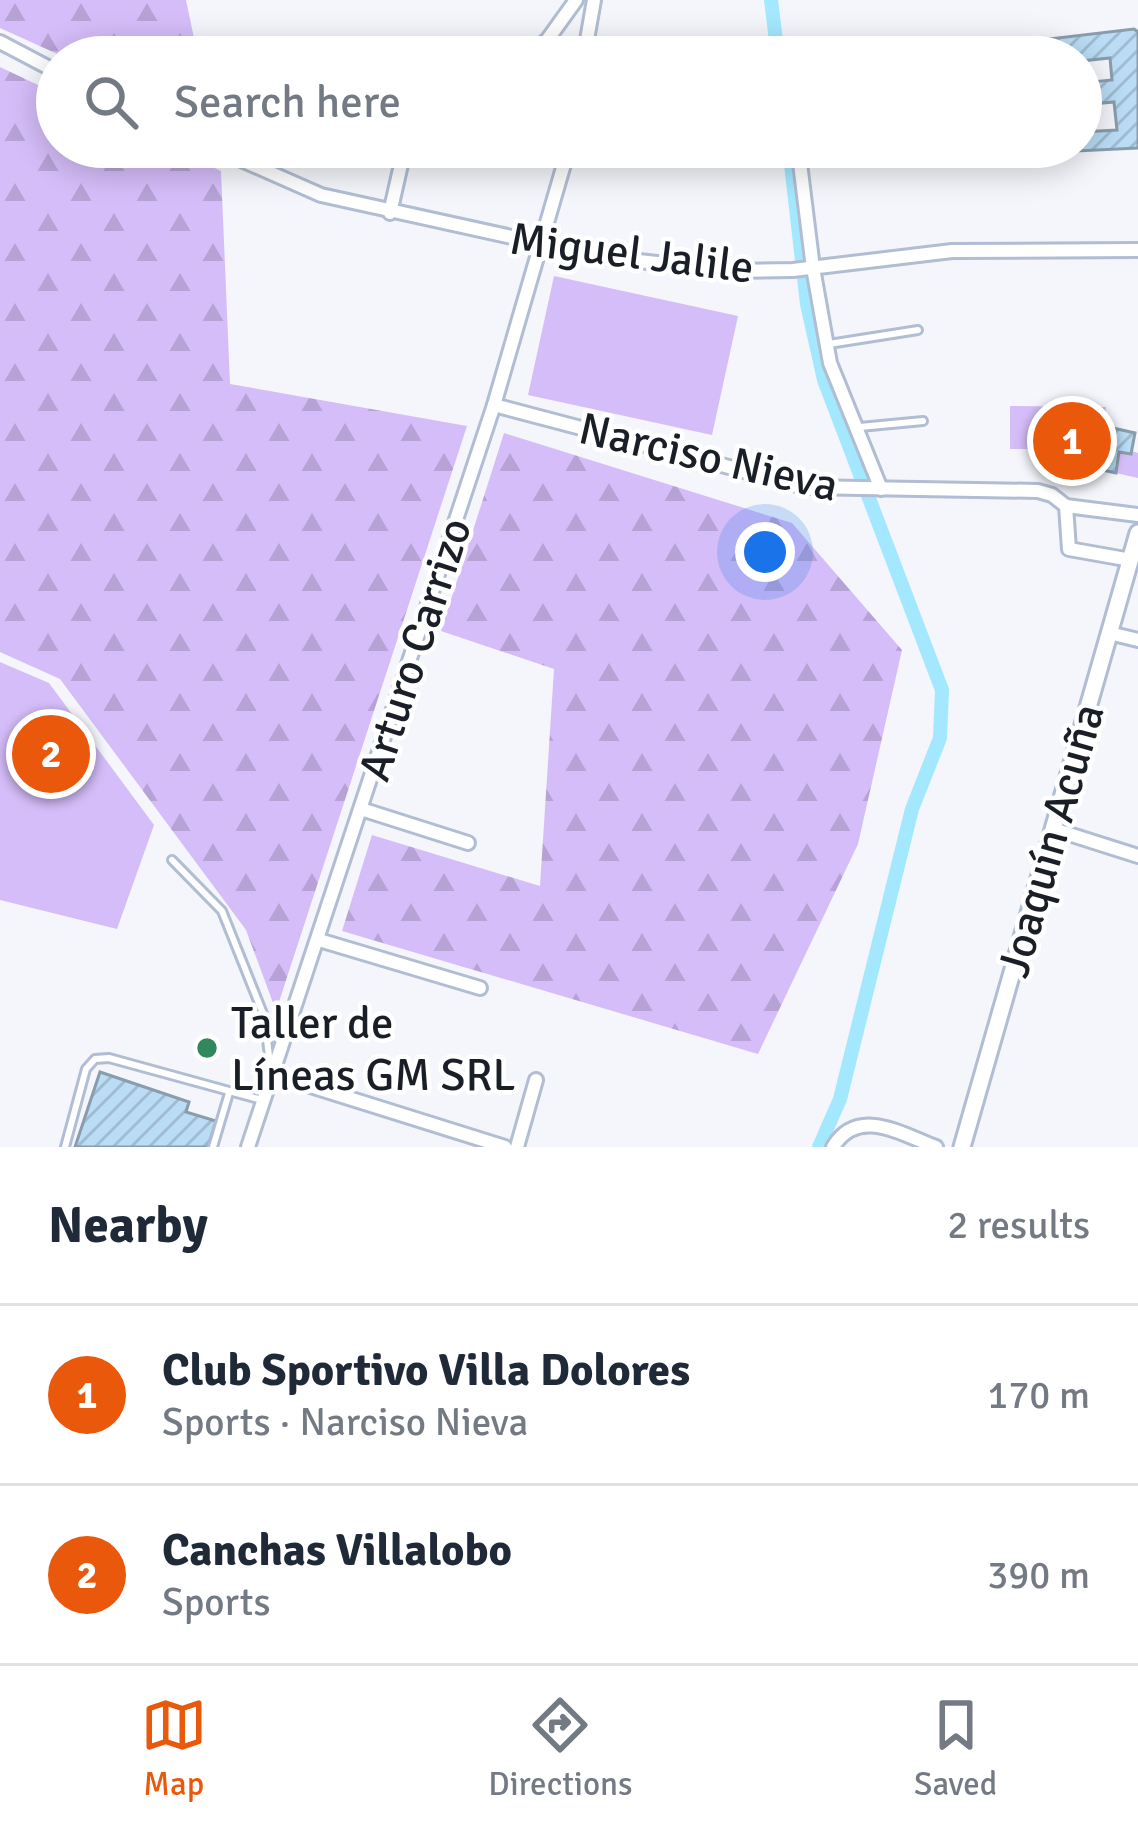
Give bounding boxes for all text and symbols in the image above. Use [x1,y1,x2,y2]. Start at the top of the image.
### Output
search box [36,36,1102,168]
icon: search [78,69,144,135]
text: Search here [174,75,401,130]
street label: Miguel Jalile [507,211,757,296]
pin: 1 [1033,396,1111,486]
street label: Narciso Nieva [574,401,843,514]
street label: Arturo Carrizo [347,511,484,788]
your location [735,522,795,582]
street label: Joaquín Acuña [986,698,1117,983]
pin: 2 [12,709,90,799]
place label: Taller de Líneas GM SRL [231,996,516,1103]
marker: Taller de Líneas GM SRL [194,1035,220,1061]
text: Nearby [48,1194,208,1257]
text: 2 results [947,1201,1090,1249]
text: Club Sportivo Villa Dolores [162,1343,690,1398]
text: 1 [76,1371,98,1419]
text: 170 m [987,1371,1090,1419]
text: Sports · Narciso Nieva [162,1398,528,1446]
text: Canchas Villalobo [162,1523,512,1578]
text: 2 [76,1551,98,1599]
text: 390 m [987,1551,1090,1599]
text: Sports [162,1578,271,1626]
tab: Map [141,1692,207,1805]
tab: Directions [488,1692,633,1805]
tab: Saved [914,1692,997,1805]

